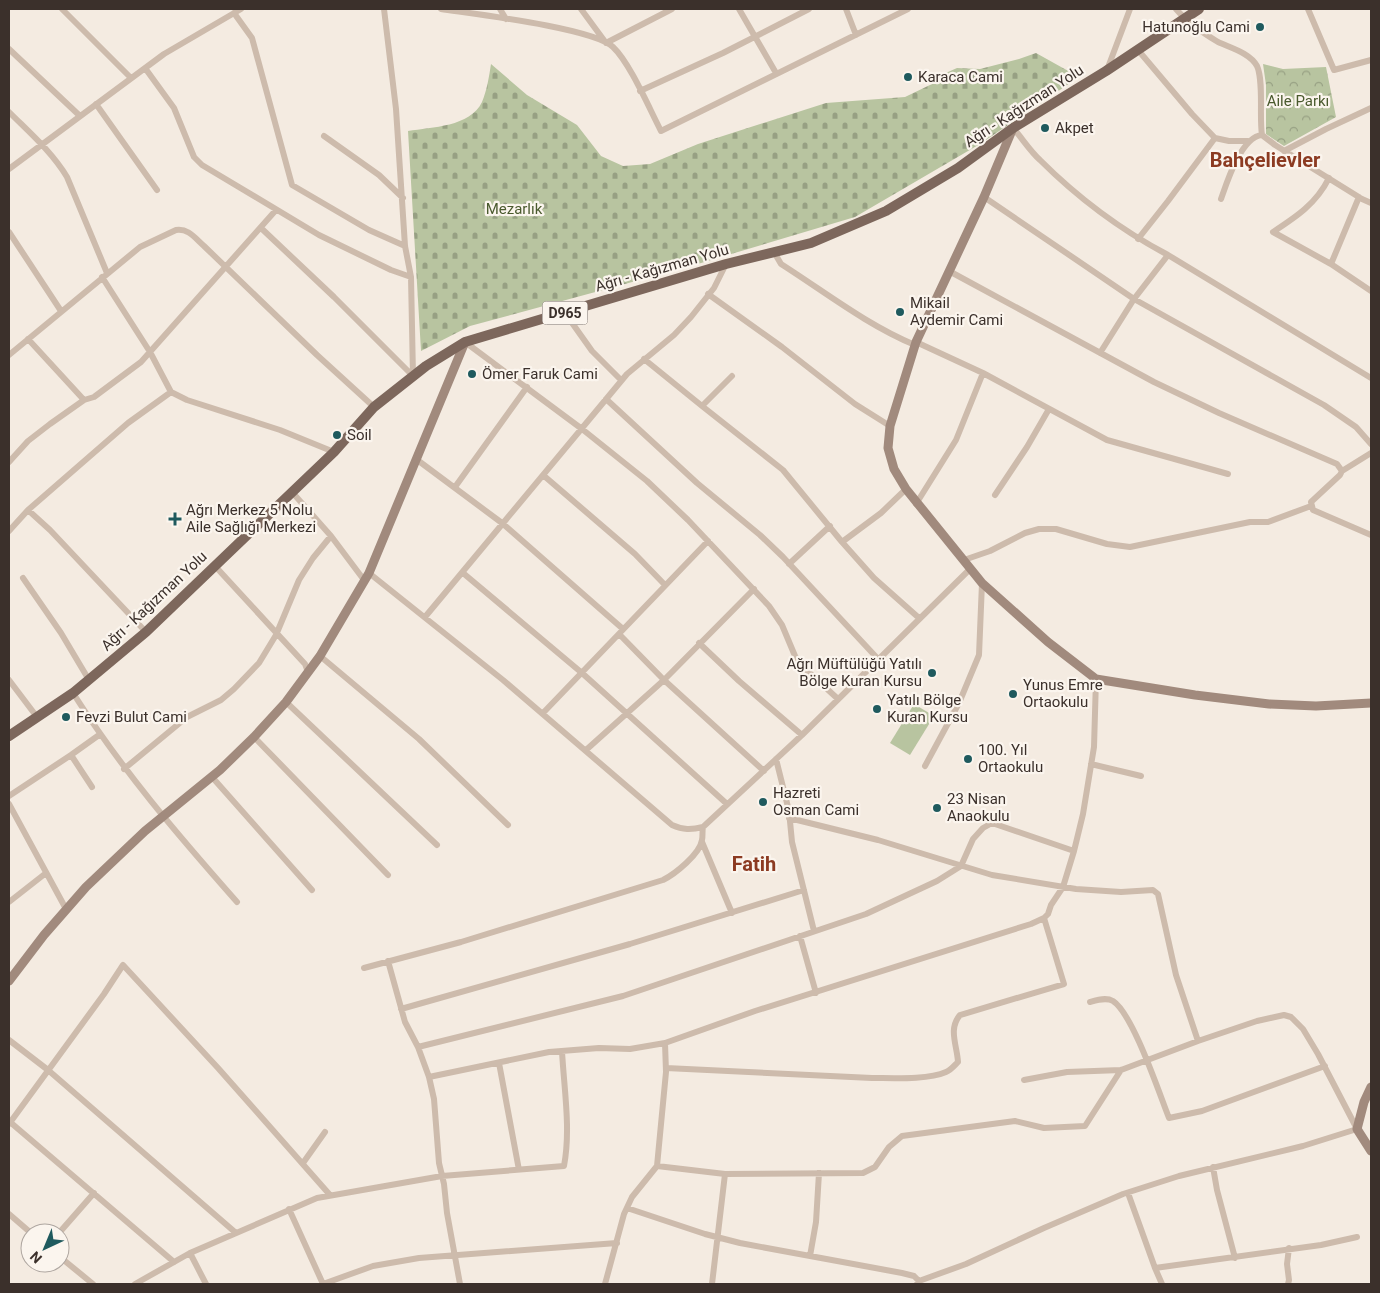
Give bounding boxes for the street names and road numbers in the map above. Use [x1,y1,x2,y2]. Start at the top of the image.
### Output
street label: Ağrı - Kağızman Yolu [961,61,1087,151]
street label: Ağrı - Kağızman Yolu [593,240,731,296]
road number: D965 [542,302,588,324]
street label: Ağrı - Kağızman Yolu [97,547,211,655]

